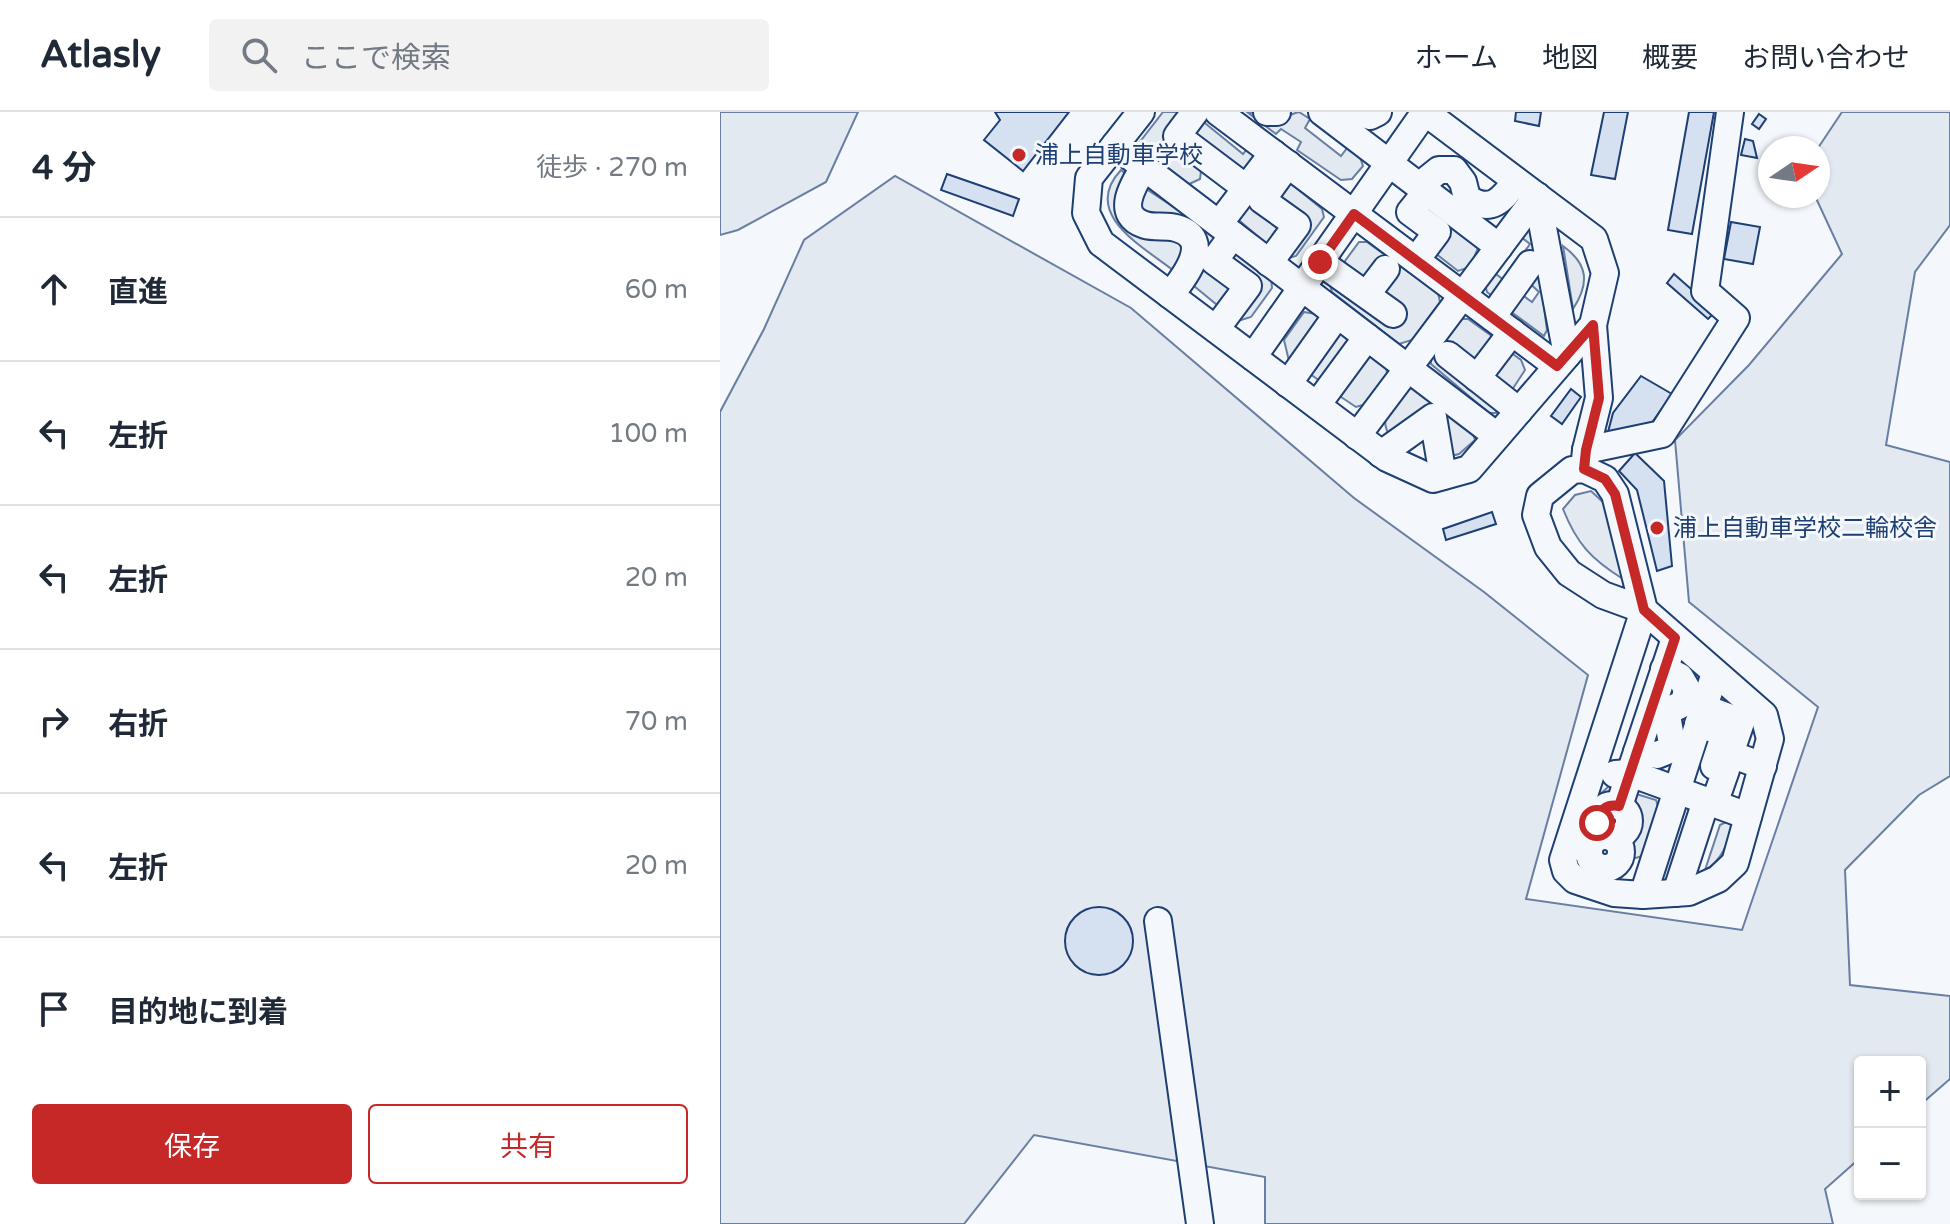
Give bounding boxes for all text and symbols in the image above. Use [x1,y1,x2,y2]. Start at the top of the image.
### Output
search box [209,19,769,91]
text: Atlasly [40,32,161,78]
icon: search [237,33,281,77]
text: ここで検索 [301,40,451,77]
text: ホーム [1415,41,1498,75]
text: 地図 [1542,41,1598,75]
text: 概要 [1642,41,1698,75]
text: お問い合わせ [1742,41,1910,75]
north arrow [1758,136,1830,208]
place label: 浦上自動車学校 [1035,141,1203,170]
marker: 浦上自動車学校 [1010,146,1028,164]
text: 4 分 [32,148,96,189]
text: 徒歩 · 270 m [536,152,688,183]
route end [1302,244,1338,280]
icon: ahead [32,267,76,311]
text: 直進 [108,274,168,311]
text: 60 m [625,274,688,305]
icon: left [32,411,76,455]
text: 左折 [108,418,168,455]
text: 100 m [608,418,688,449]
place label: 浦上自動車学校二輪校舎 [1673,514,1937,543]
marker: 浦上自動車学校二輪校舎 [1648,519,1666,537]
icon: left [32,555,76,599]
text: 左折 [108,562,168,599]
text: 20 m [625,562,688,593]
icon: right [32,699,76,743]
text: 右折 [108,706,168,743]
text: 70 m [625,706,688,737]
route start [1579,805,1615,841]
icon: left [32,843,76,887]
text: 左折 [108,850,168,887]
text: 20 m [625,850,688,881]
icon: arrive [32,987,76,1031]
text: 目的地に到着 [108,994,288,1031]
map controls [1854,1056,1926,1200]
button: + [1854,1056,1926,1128]
button: 保存 [32,1104,352,1184]
button: 共有 [368,1104,688,1184]
button: − [1854,1128,1926,1200]

